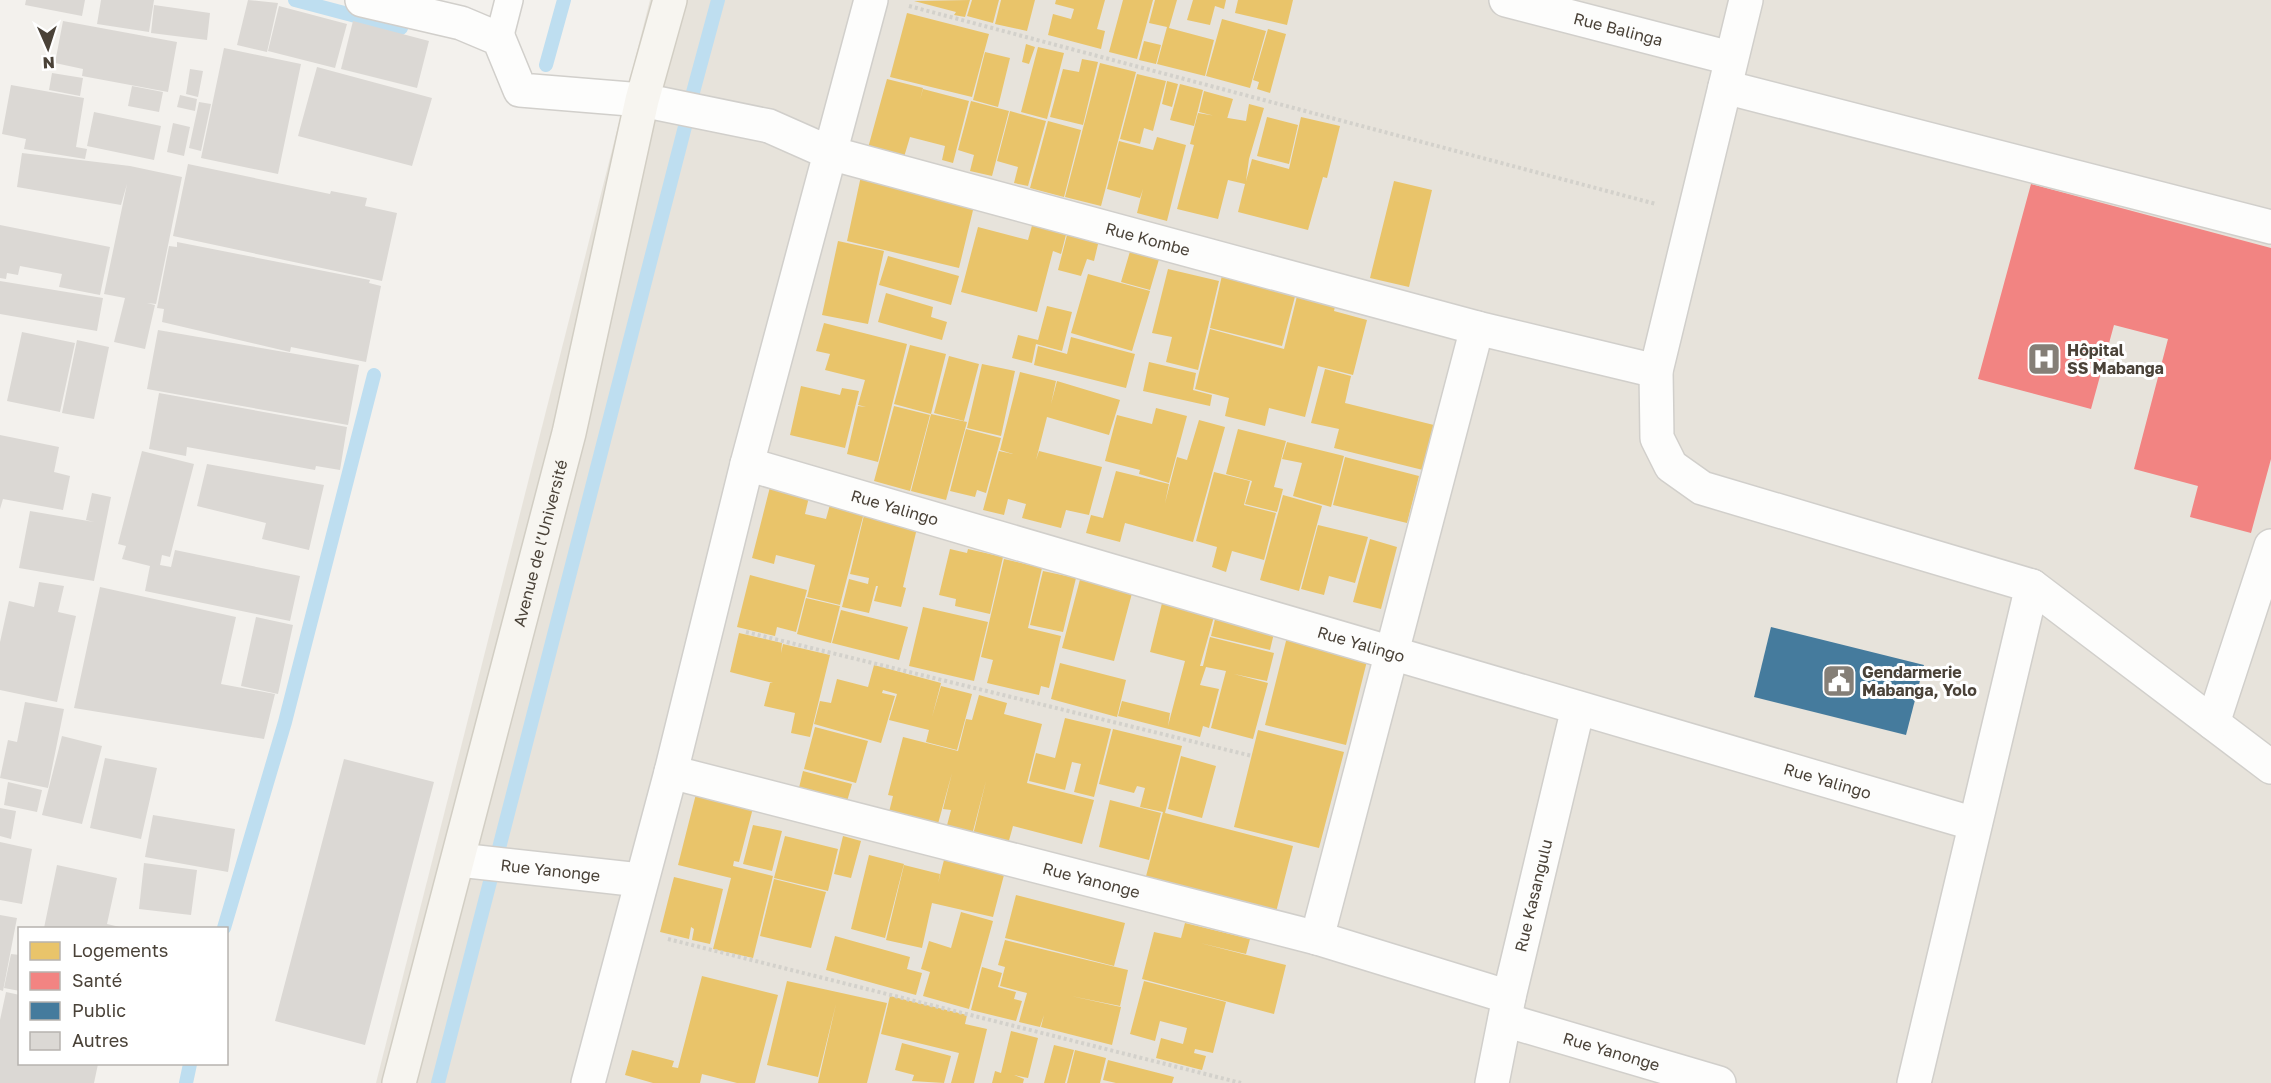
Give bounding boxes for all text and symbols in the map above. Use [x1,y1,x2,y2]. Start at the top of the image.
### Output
street label: Rue Balinga [1572,8,1665,50]
north arrow [18,18,78,78]
text: N [42,53,55,73]
street label: Rue Kombe [1103,218,1192,260]
place label: Hôpital SS Mabanga [2067,340,2164,378]
hospital icon: Hôpital SS Mabanga [2026,341,2062,377]
street label: Avenue de l’Université [509,458,572,629]
street label: Rue Yalingo [849,485,941,530]
street label: Rue Yalingo [1315,622,1407,666]
place label: Gendarmerie Mabanga, Yolo [1862,662,1977,700]
public building icon: Gendarmerie Mabanga, Yolo [1821,663,1857,699]
street label: Rue Yalingo [1781,758,1874,803]
street label: Rue Kasangulu [1510,837,1556,954]
street label: Rue Yanonge [500,855,601,886]
street label: Rue Yanonge [1040,858,1142,902]
legend [18,927,228,1065]
text: Logements [72,939,168,961]
text: Santé [72,969,122,991]
text: Public [72,999,126,1021]
street label: Rue Yanonge [1561,1028,1662,1075]
text: Autres [72,1029,129,1051]

